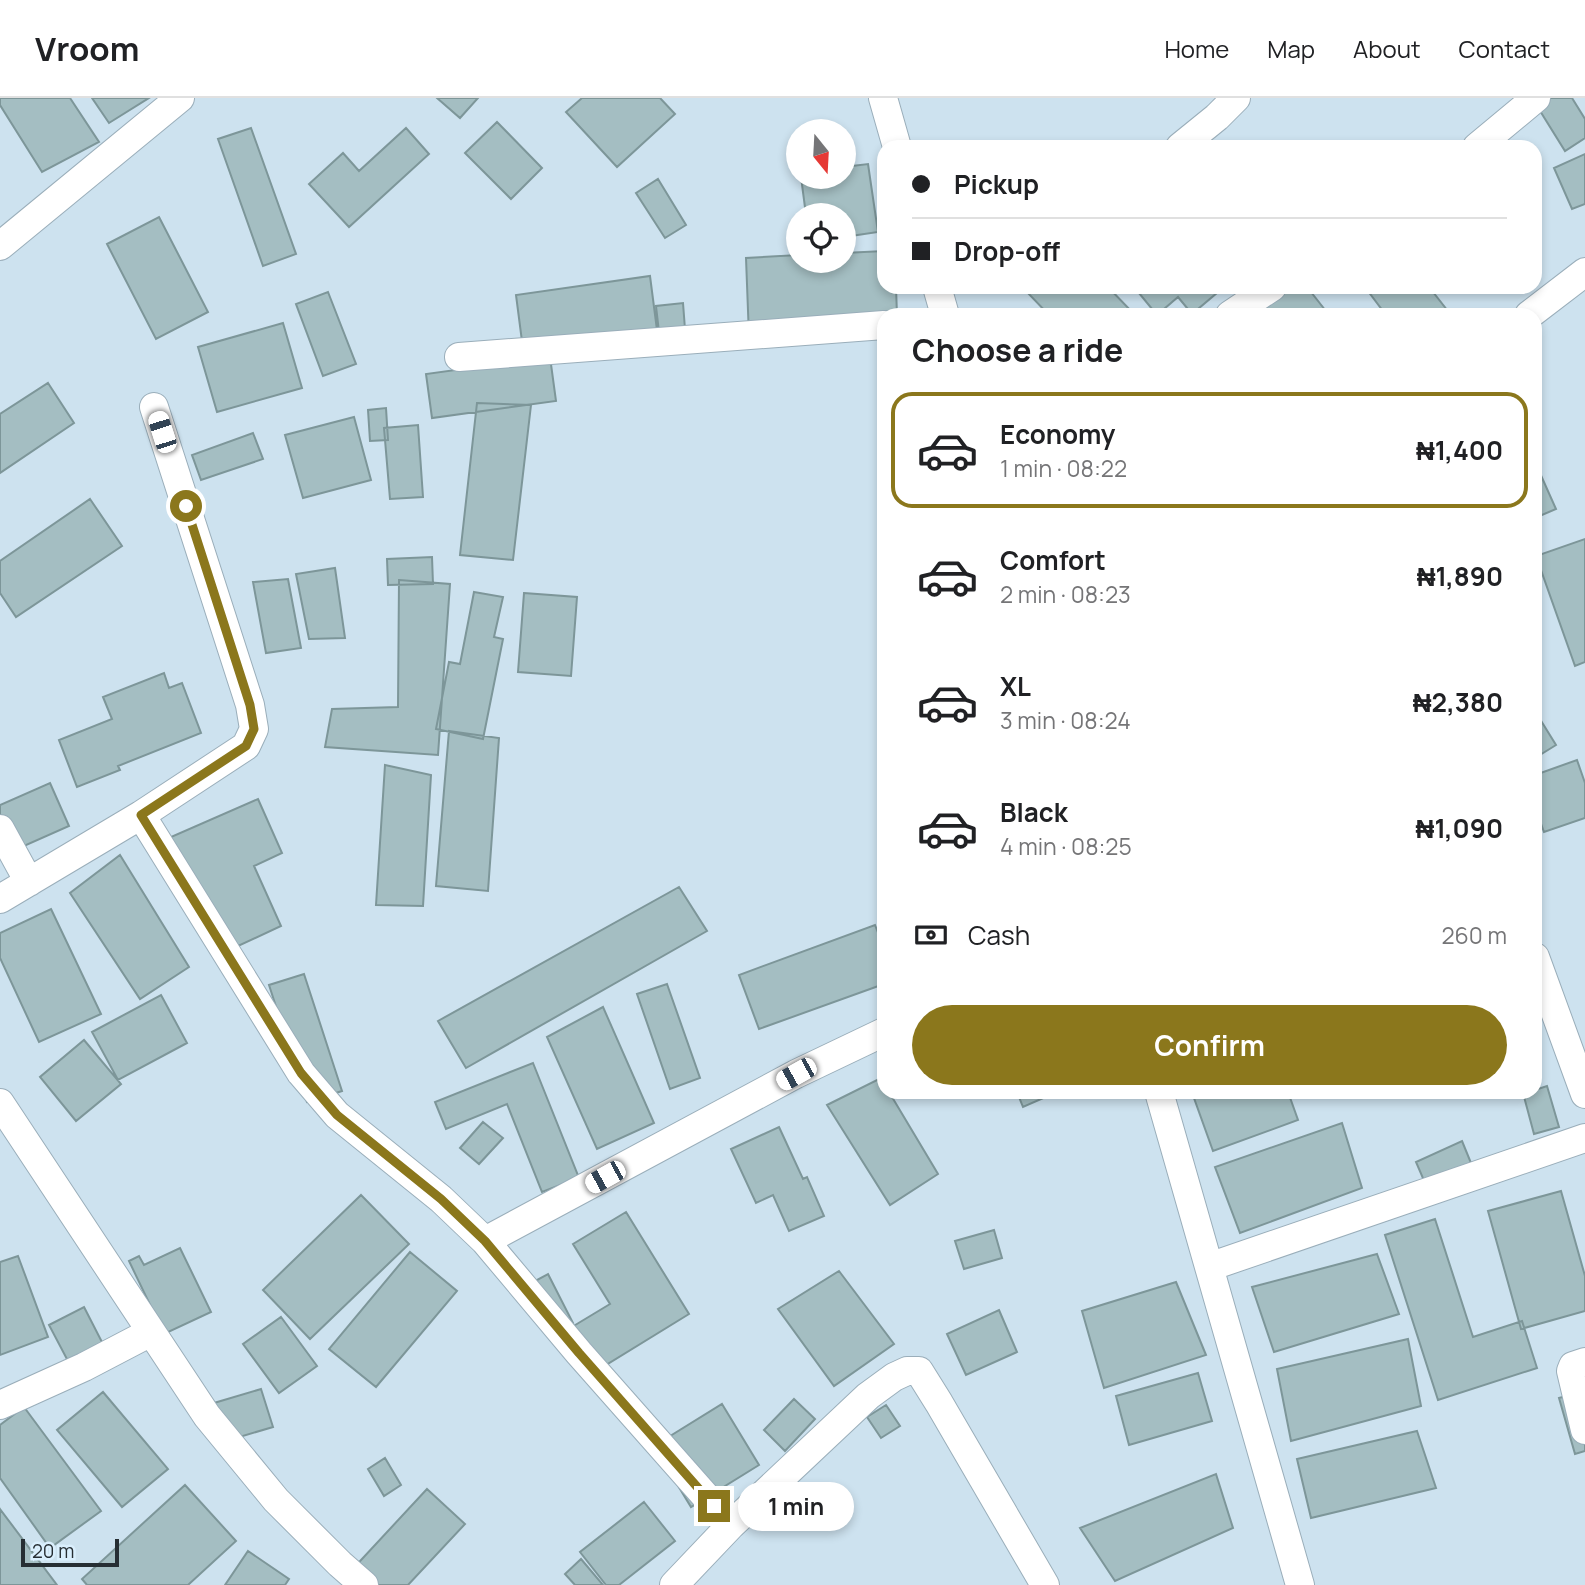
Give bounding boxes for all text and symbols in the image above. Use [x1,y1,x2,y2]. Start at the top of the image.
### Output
text: Vroom [35,26,139,71]
text: Home [1164,32,1229,65]
text: Map [1267,32,1315,65]
text: About [1353,32,1421,65]
text: Contact [1459,32,1550,65]
north arrow [786,119,856,189]
map controls [786,119,856,273]
text: Pickup [954,166,1039,202]
button: locate [786,203,856,273]
text: Drop-off [954,233,1060,269]
text: Choose a ride [912,328,1123,372]
car [146,409,179,455]
text: Economy [1000,416,1115,452]
icon: car [916,419,979,482]
text: ₦1,400 [1416,432,1503,468]
text: 1 min · 08:22 [1000,452,1127,484]
route start [170,490,202,522]
text: Comfort [1000,542,1106,578]
icon: car [916,545,979,608]
text: ₦1,890 [1417,558,1503,594]
text: 2 min · 08:23 [1000,578,1131,610]
text: XL [1000,668,1031,704]
icon: car [916,671,979,734]
text: ₦2,380 [1413,684,1503,720]
text: 3 min · 08:24 [1000,704,1131,736]
text: Black [1000,794,1068,830]
icon: car [916,797,979,860]
text: ₦1,090 [1416,810,1503,846]
text: 4 min · 08:25 [1000,830,1132,862]
icon: cash [912,916,950,954]
text: Cash [968,917,1030,953]
text: 260 m [1441,919,1507,951]
button: Confirm [912,1005,1507,1085]
car [773,1055,820,1093]
car [582,1158,629,1196]
callout: 1 min [738,1482,854,1530]
route end [698,1490,730,1522]
text: 1 min [768,1490,824,1522]
scale bar [21,1536,119,1568]
text: 20 m [32,1538,74,1564]

